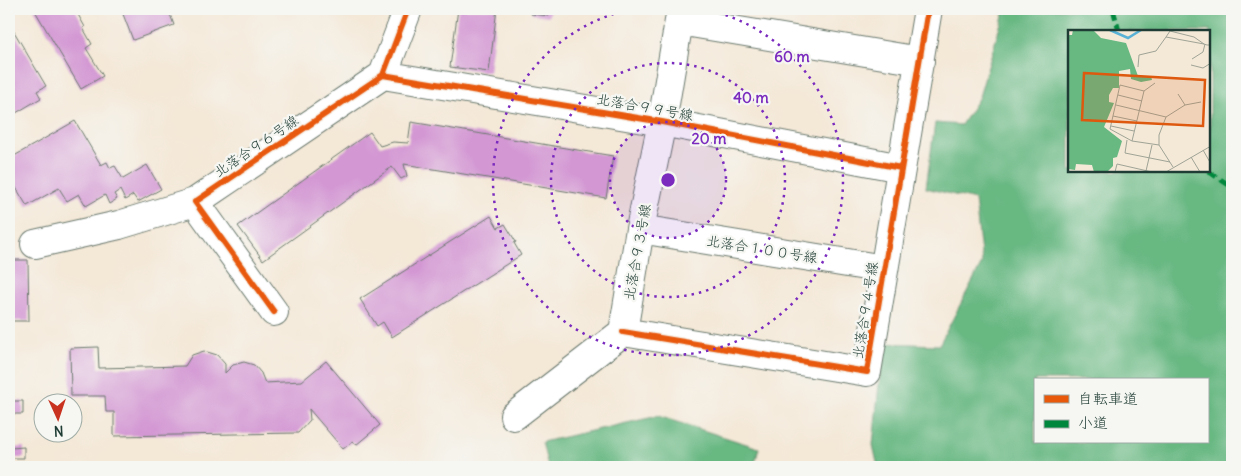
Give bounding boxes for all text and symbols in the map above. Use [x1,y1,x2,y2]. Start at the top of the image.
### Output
inset map [1068,30,1211,172]
text: 60 m [774,47,810,66]
text: 40 m [733,88,769,107]
street label: 北落合９９号線 [595,90,695,124]
street label: 北落合９６号線 [210,111,302,181]
text: 20 m [692,129,726,148]
centre of rings [659,171,677,189]
street label: 北落合９３号線 [620,202,654,302]
street label: 北落合１００号線 [705,231,819,267]
street label: 北落合９４号線 [848,260,882,360]
legend [1034,378,1208,444]
text: 自転車道 [1078,389,1138,408]
north arrow [32,394,82,444]
text: 小道 [1078,413,1108,432]
text: N [53,422,64,440]

